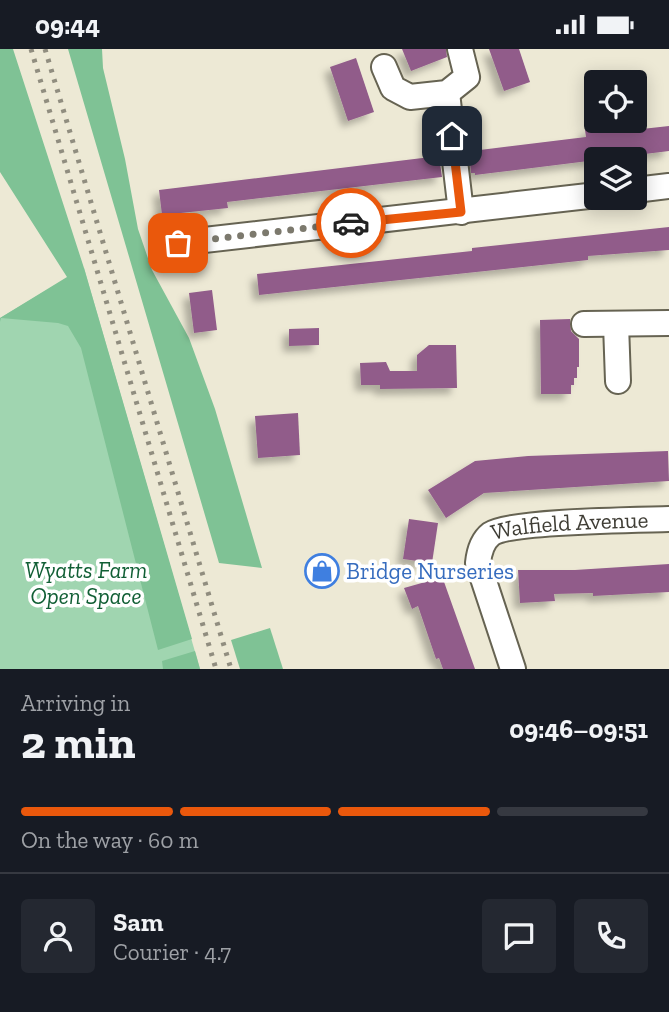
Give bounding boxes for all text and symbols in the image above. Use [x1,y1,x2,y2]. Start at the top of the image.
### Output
text: 09:44 [35,9,100,41]
map controls [584,70,647,210]
button: locate [584,70,647,133]
pin [422,106,482,166]
icon: home [433,117,471,155]
button: layers [584,147,647,210]
courier [316,188,386,258]
icon: car [332,204,370,242]
pin [148,213,208,273]
icon: bag [159,224,197,262]
street label: Walfield Avenue [488,506,649,546]
shop icon: Bridge Nurseries [303,552,341,590]
park label: Wyatts Farm Open Space [25,556,147,610]
place label: Bridge Nurseries [346,557,514,585]
text: Arriving in [21,689,130,717]
text: 09:46–09:51 [509,713,648,745]
text: 2 min [21,715,136,770]
text: On the way · 60 m [21,826,199,854]
button: person [21,899,95,973]
button: chat [482,899,556,973]
button: phone [574,899,648,973]
text: Sam [113,906,163,938]
text: Courier · 4.7 [113,938,231,966]

